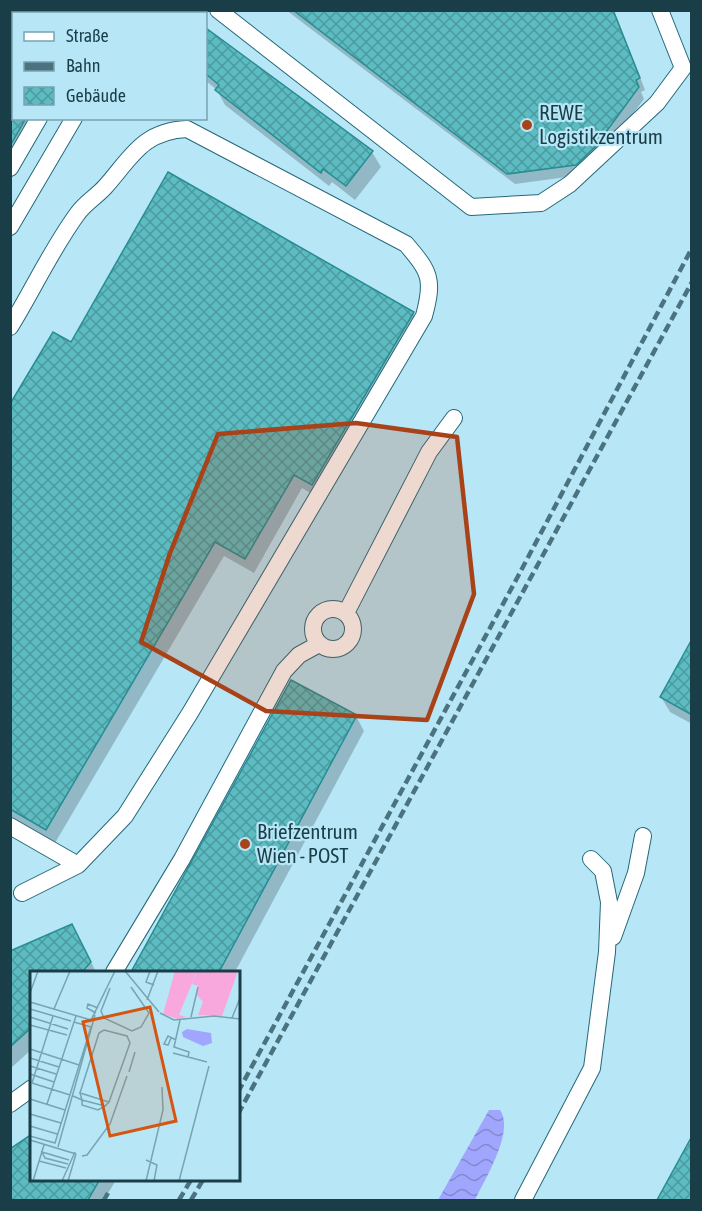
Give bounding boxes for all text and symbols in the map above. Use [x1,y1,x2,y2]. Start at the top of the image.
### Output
legend [12,12,207,120]
text: Straße [66,25,109,46]
text: Bahn [66,55,100,76]
text: Gebäude [66,85,126,106]
place label: REWE Logistikzentrum [539,100,663,148]
marker: REWE Logistikzentrum [520,118,534,132]
place label: Briefzentrum Wien - POST [257,819,358,867]
marker: Briefzentrum Wien - POST [238,837,252,851]
inset map [30,971,240,1181]

